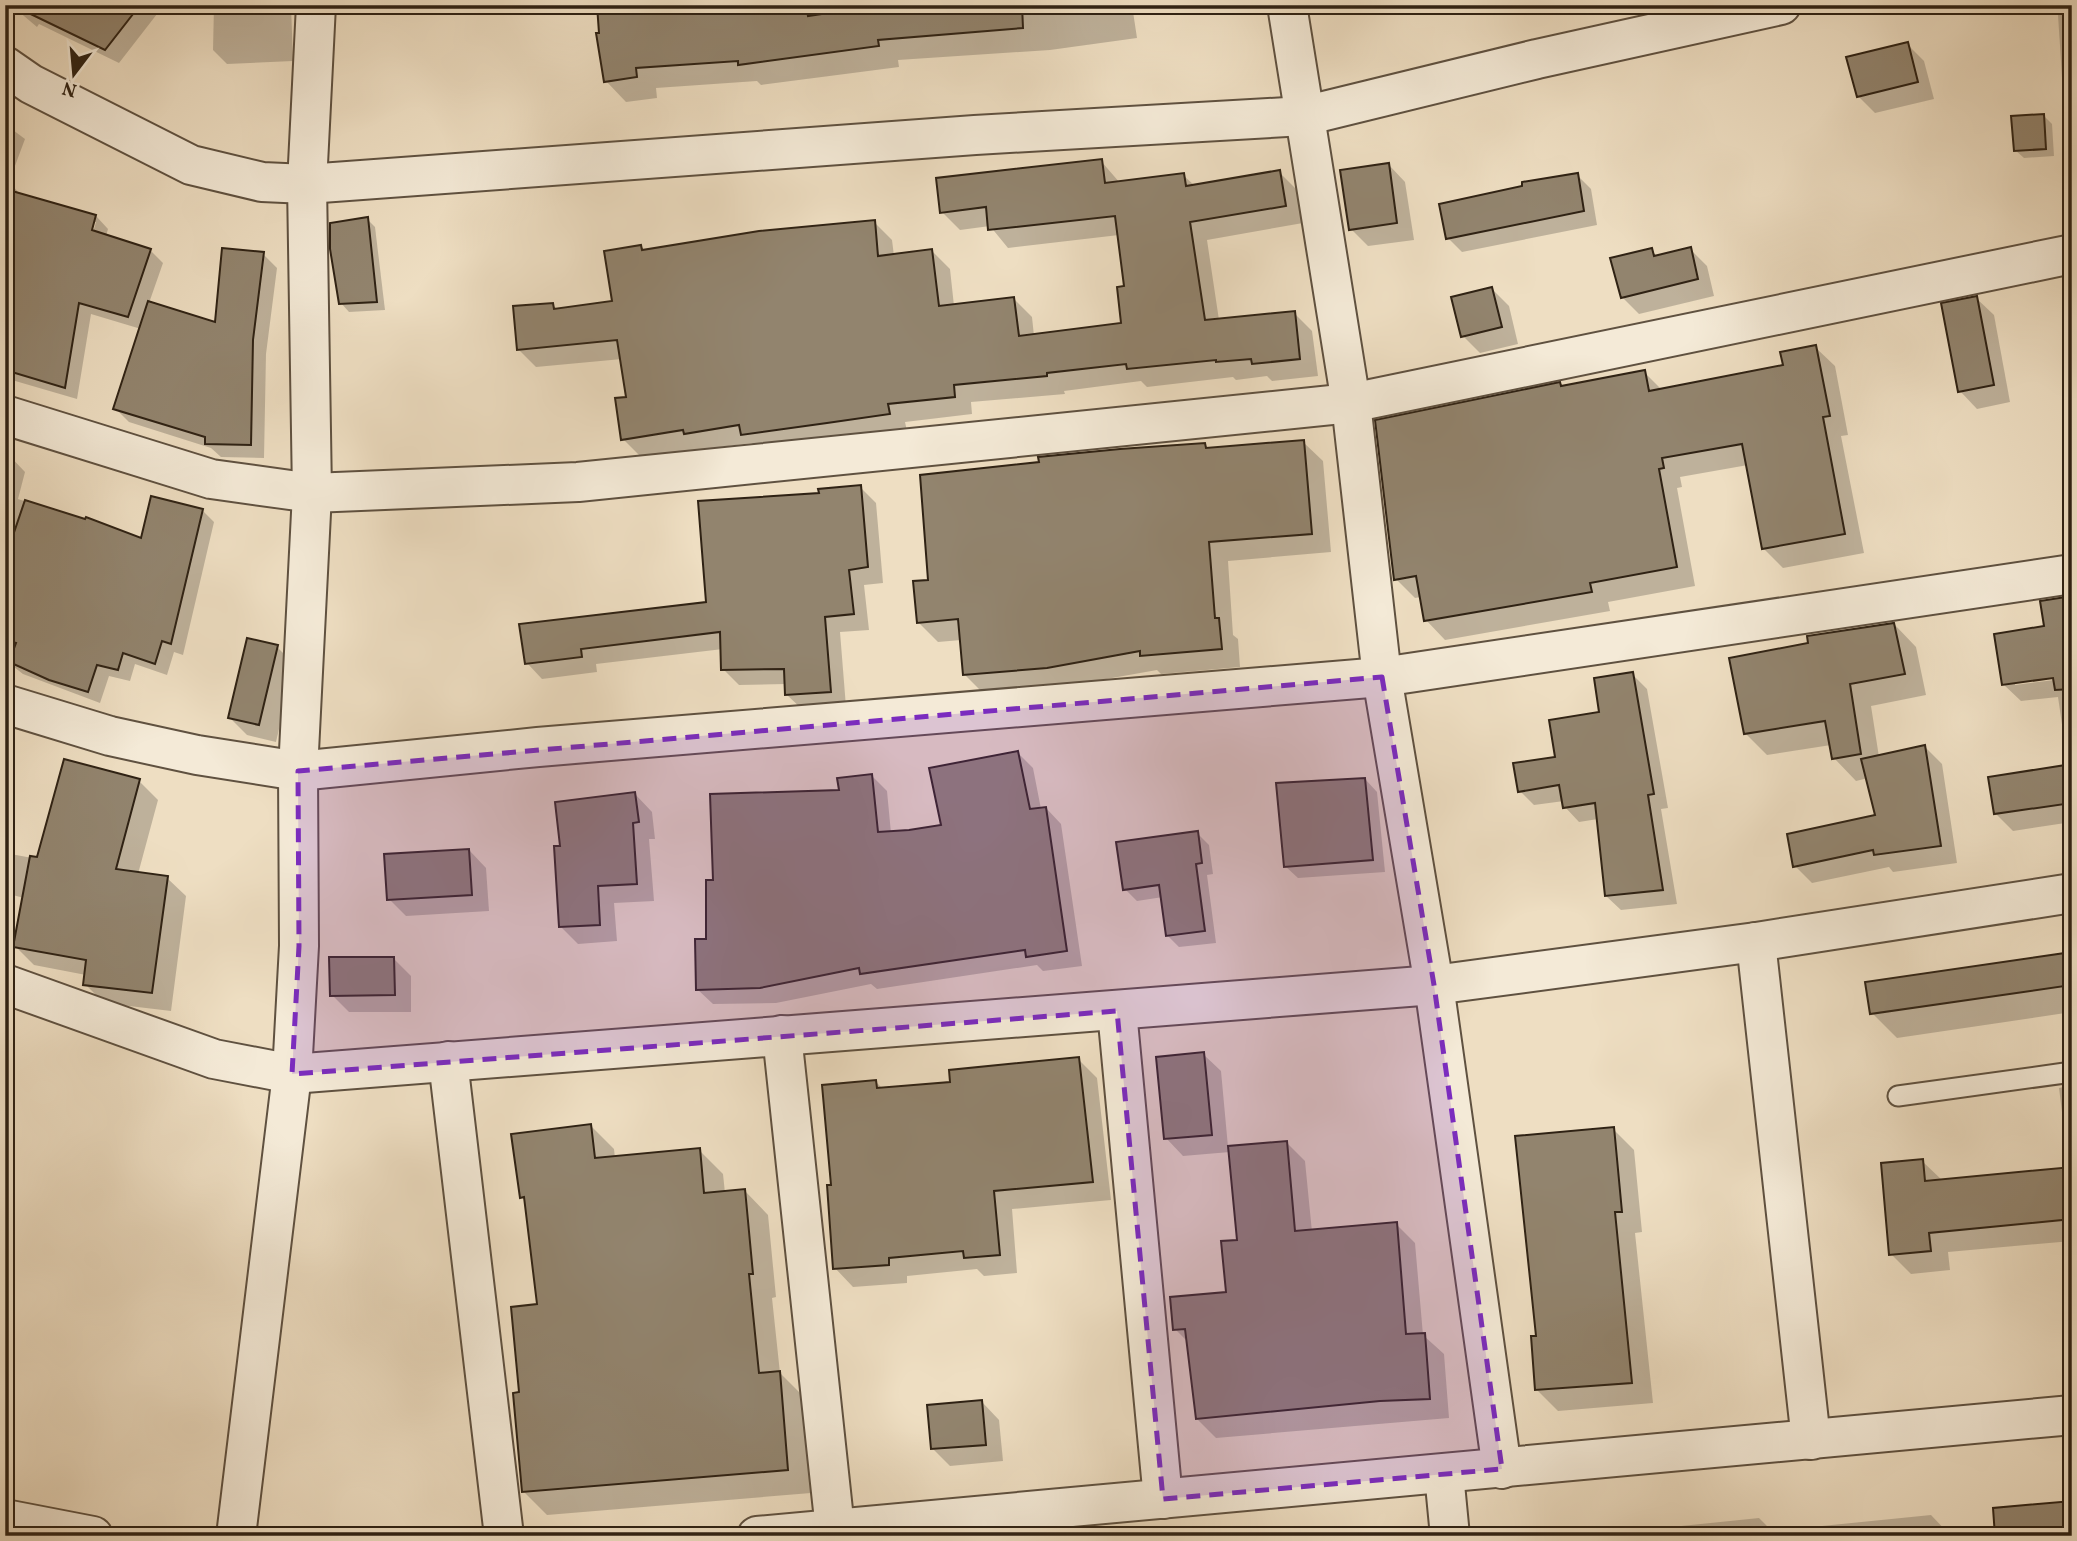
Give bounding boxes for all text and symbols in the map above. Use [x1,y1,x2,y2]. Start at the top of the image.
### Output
north arrow [38,38,108,108]
text: N [59,74,80,103]

